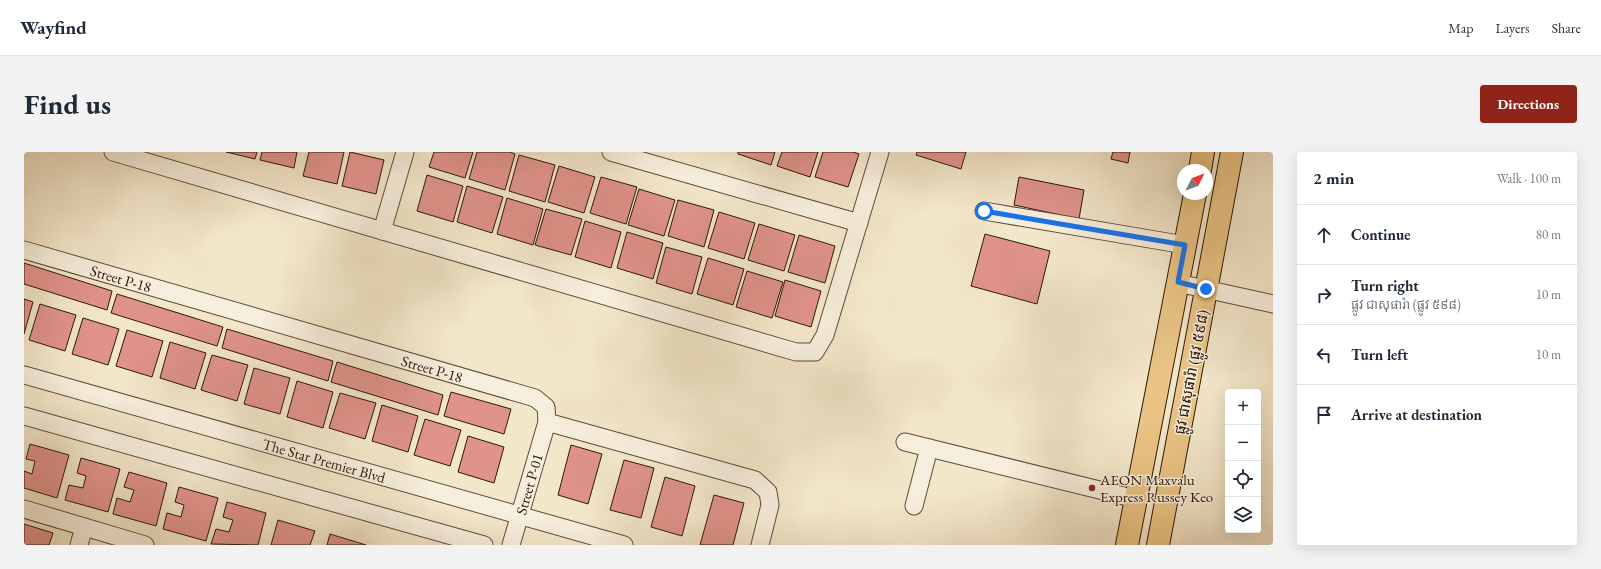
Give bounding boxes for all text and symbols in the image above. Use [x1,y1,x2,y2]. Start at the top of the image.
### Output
text: Wayfind [20,15,87,40]
text: Map [1448,19,1473,37]
text: Layers [1495,19,1530,37]
text: Share [1552,19,1581,37]
button: Directions [1480,85,1577,123]
text: Find us [24,86,111,122]
north arrow [1177,164,1213,200]
text: 2 min [1313,167,1354,189]
text: Walk · 100 m [1497,170,1561,187]
route start [975,202,993,220]
icon: ahead [1313,224,1335,246]
text: Continue [1351,225,1411,244]
text: 80 m [1536,226,1561,243]
street label: Street P-18 [88,260,154,296]
text: Turn right [1351,276,1419,295]
route end [1197,280,1215,298]
icon: right [1313,284,1335,306]
text: 10 m [1536,286,1561,303]
text: ផ្លូវ ជាសុផារ៉ា (ផ្លូវ ៥៩៨) [1351,296,1461,313]
street label: ផ្លូវ ជាសុផារ៉ា (ផ្លូវ ៥៩៨) [1170,308,1217,437]
icon: left [1313,344,1335,366]
text: Turn left [1351,345,1408,364]
text: 10 m [1536,346,1561,363]
street label: Street P-18 [399,350,465,386]
map controls [1225,389,1261,533]
button: + [1225,389,1261,425]
icon: arrive [1313,404,1335,426]
text: Arrive at destination [1351,405,1482,424]
button: − [1225,425,1261,461]
street label: The Star Premier Blvd [260,434,388,487]
street label: Street P-01 [511,451,547,517]
button: locate [1225,461,1261,497]
place label: AEON Maxvalu Express Russey Keo [1099,470,1213,506]
marker: AEON Maxvalu Express Russey Keo [1087,483,1097,493]
button: layers [1225,497,1261,533]

